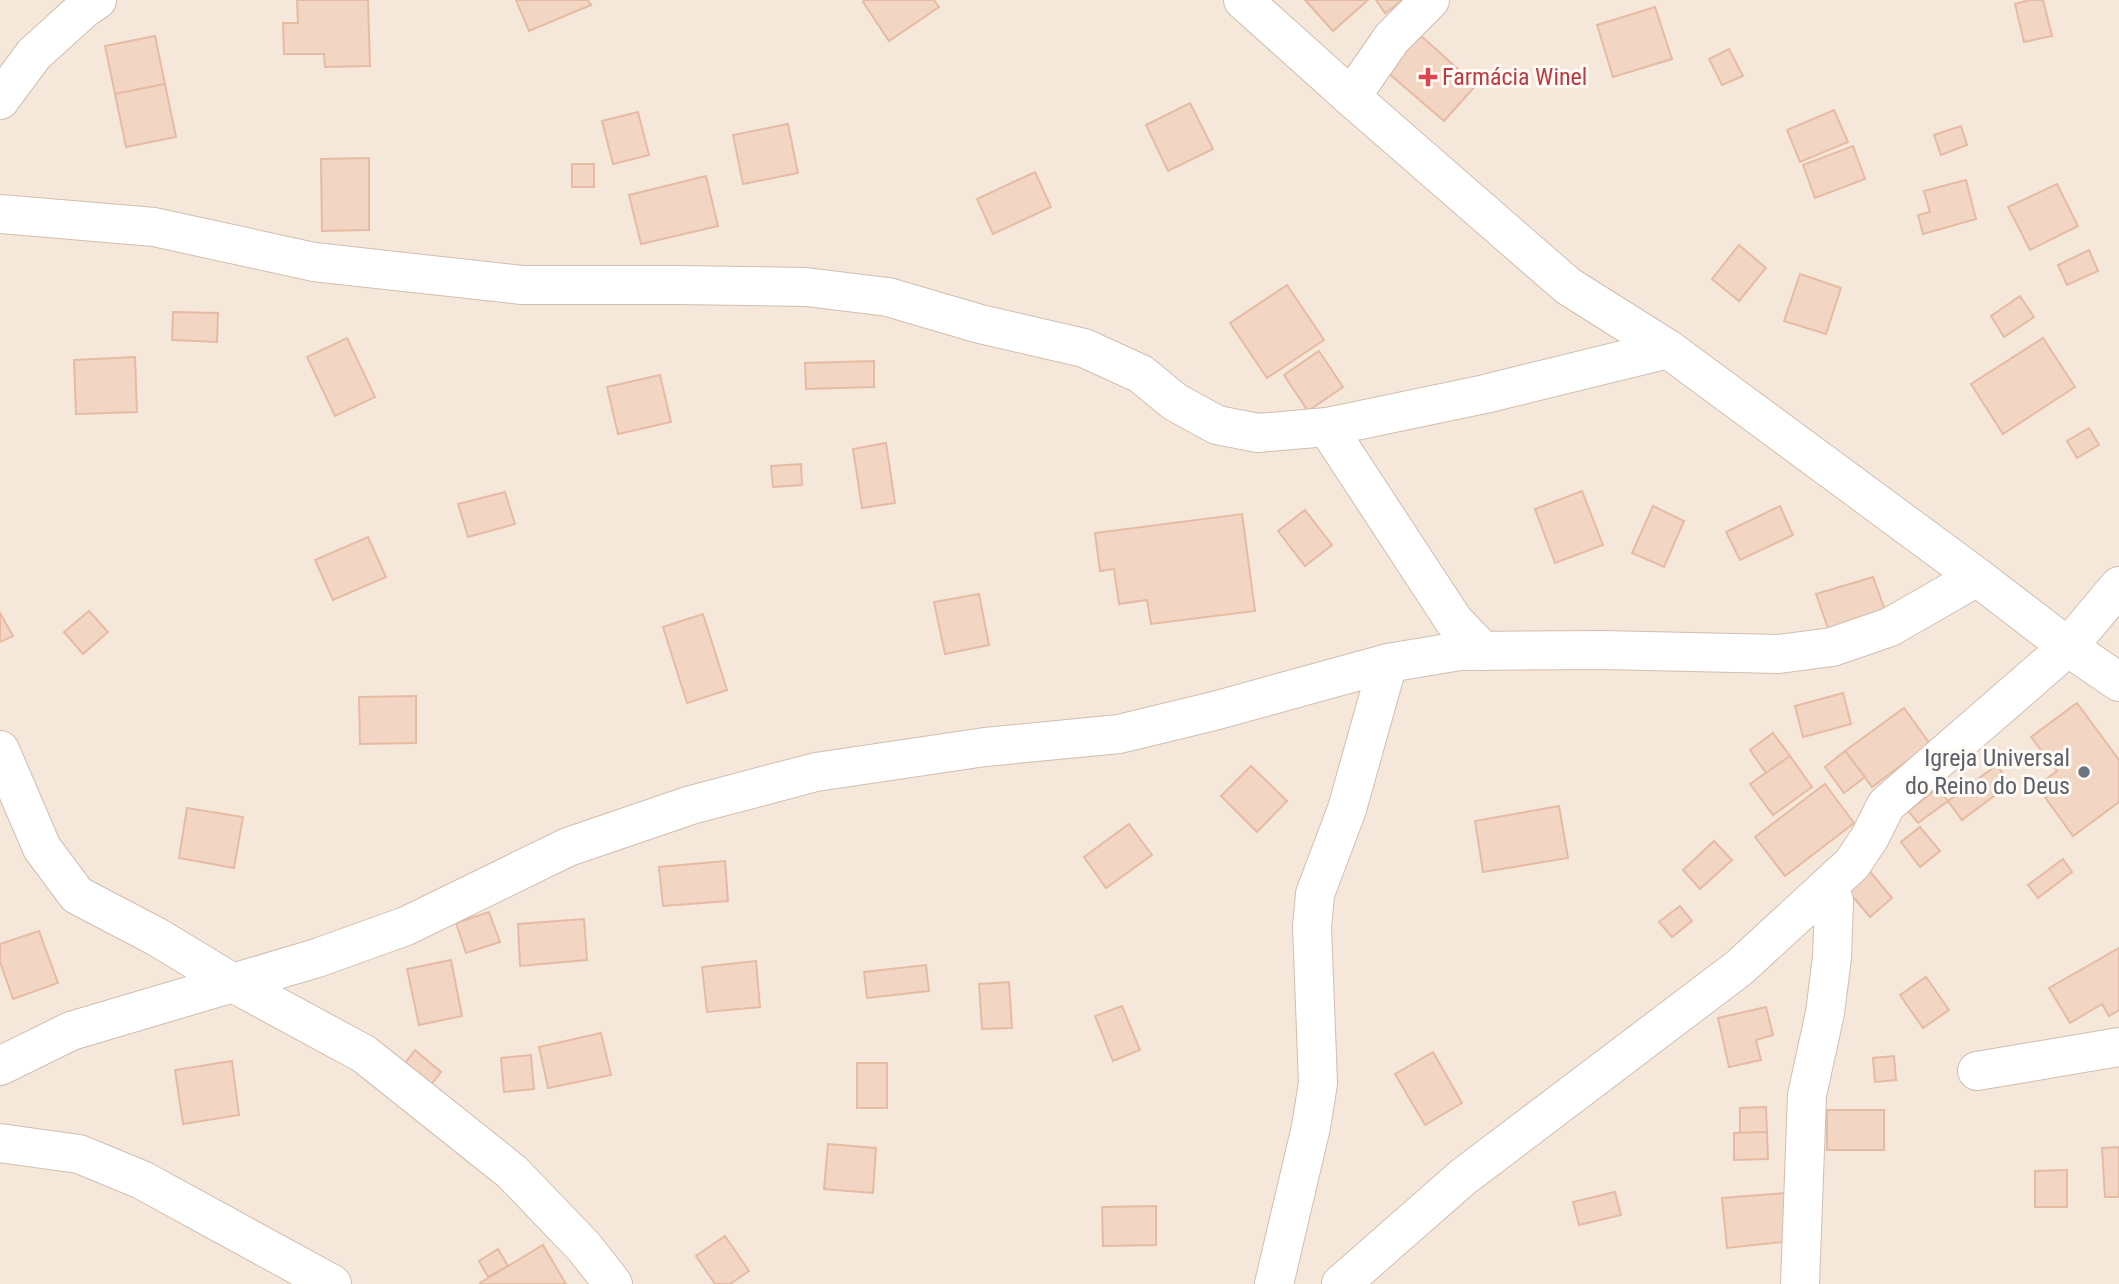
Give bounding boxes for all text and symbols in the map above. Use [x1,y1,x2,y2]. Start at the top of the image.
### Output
place label: Farmácia Winel [1442,63,1587,91]
marker: Farmácia Winel [1420,69,1436,85]
place label: Igreja Universal do Reino do Deus [1905,744,2070,800]
marker: Igreja Universal do Reino do Deus [2076,764,2092,780]

